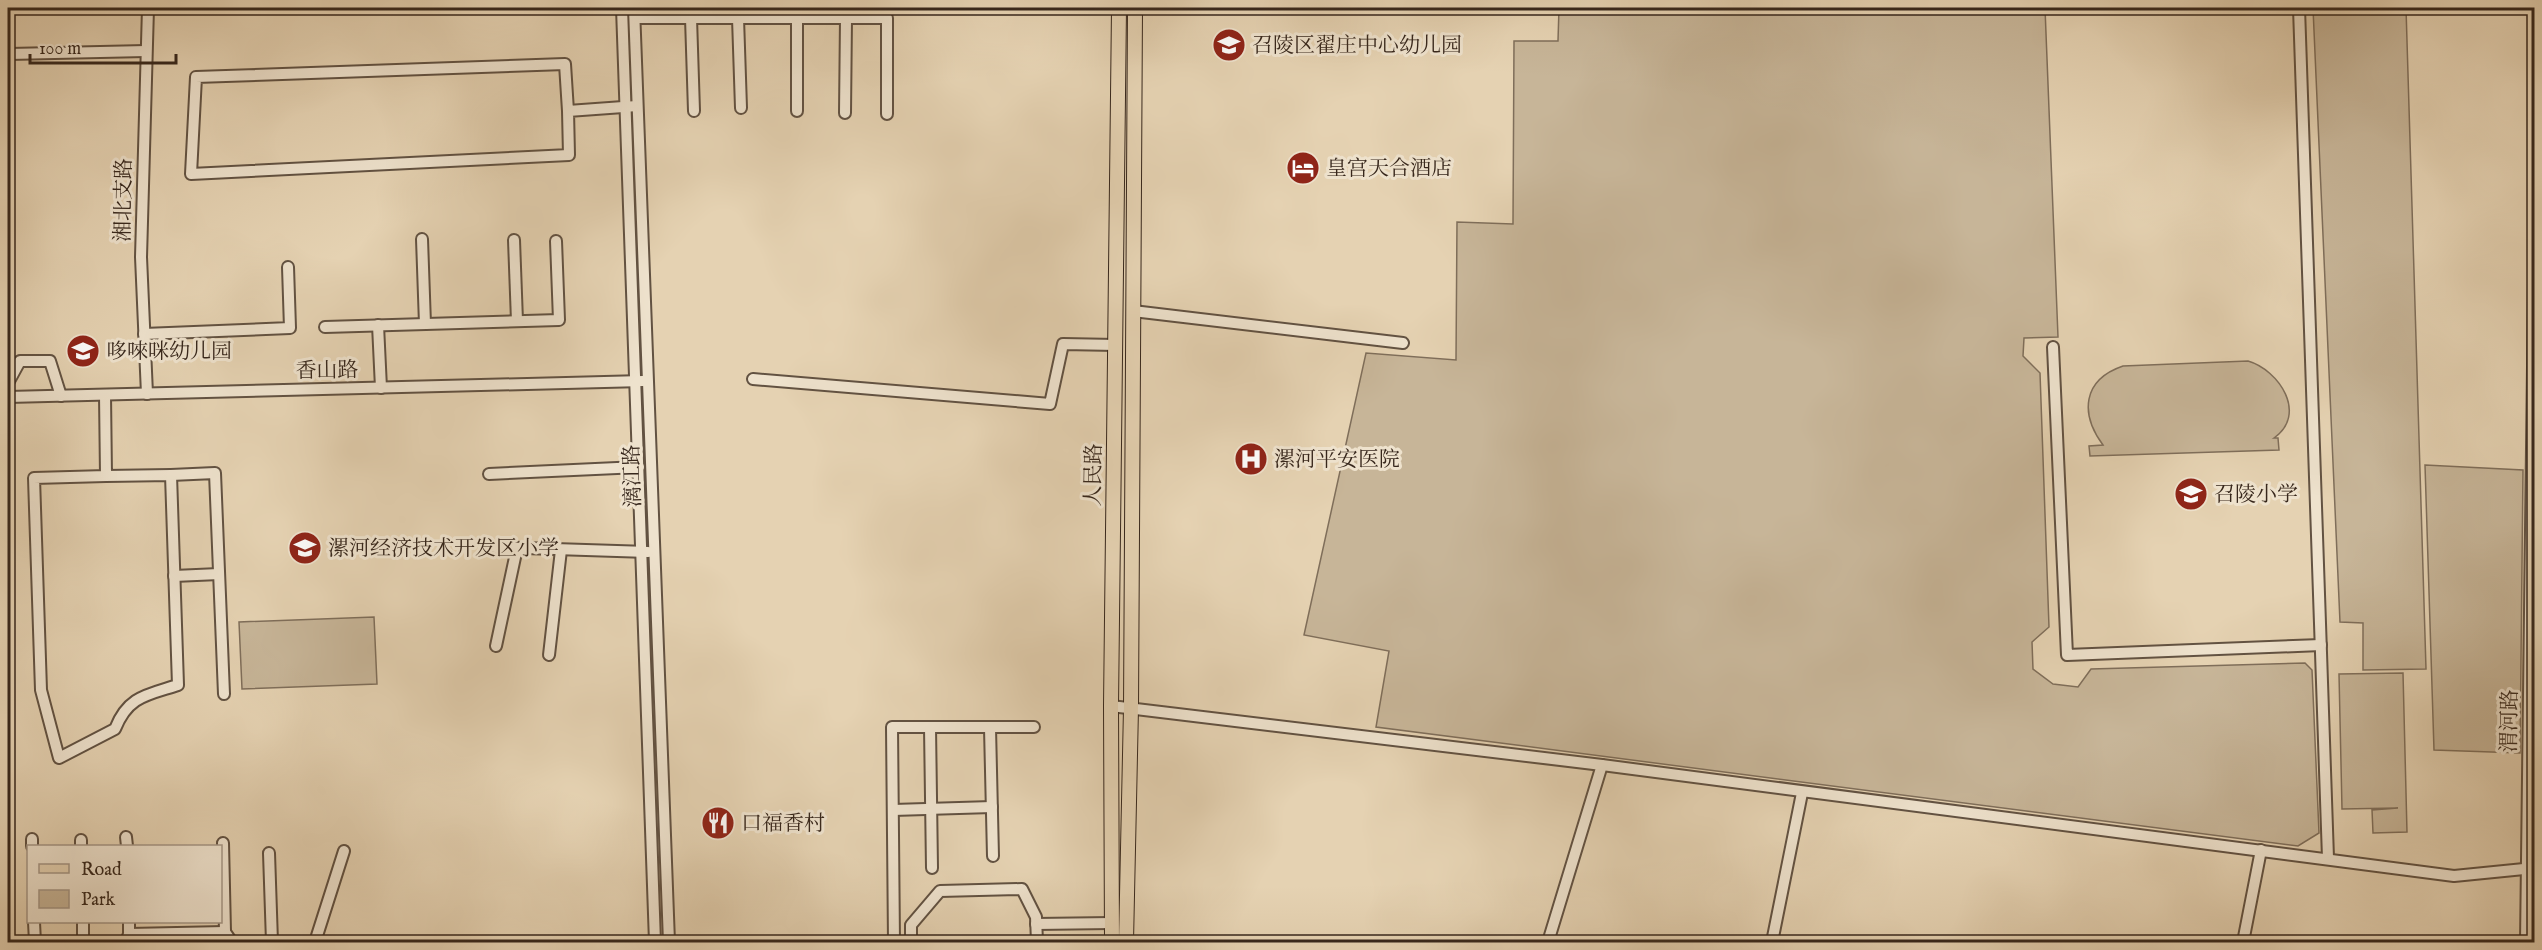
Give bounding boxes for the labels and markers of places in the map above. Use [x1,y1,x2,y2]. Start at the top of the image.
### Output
school or university icon: 召陵区翟庄中心幼儿园 [1211,27,1247,63]
place label: 召陵区翟庄中心幼儿园 [1252,33,1462,60]
hotel icon: 皇宫天合酒店 [1285,150,1321,186]
place label: 皇宫天合酒店 [1326,156,1452,183]
school or university icon: 哆唻咪幼儿园 [65,333,101,369]
place label: 哆唻咪幼儿园 [106,339,232,366]
hospital icon: 漯河平安医院 [1233,441,1269,477]
place label: 漯河平安医院 [1274,447,1400,474]
school or university icon: 召陵小学 [2173,476,2209,512]
place label: 召陵小学 [2214,482,2298,509]
school or university icon: 漯河经济技术开发区小学 [287,530,323,566]
place label: 漯河经济技术开发区小学 [328,536,559,563]
restaurant icon: 口福香村 [700,805,736,841]
place label: 口福香村 [741,811,825,838]

